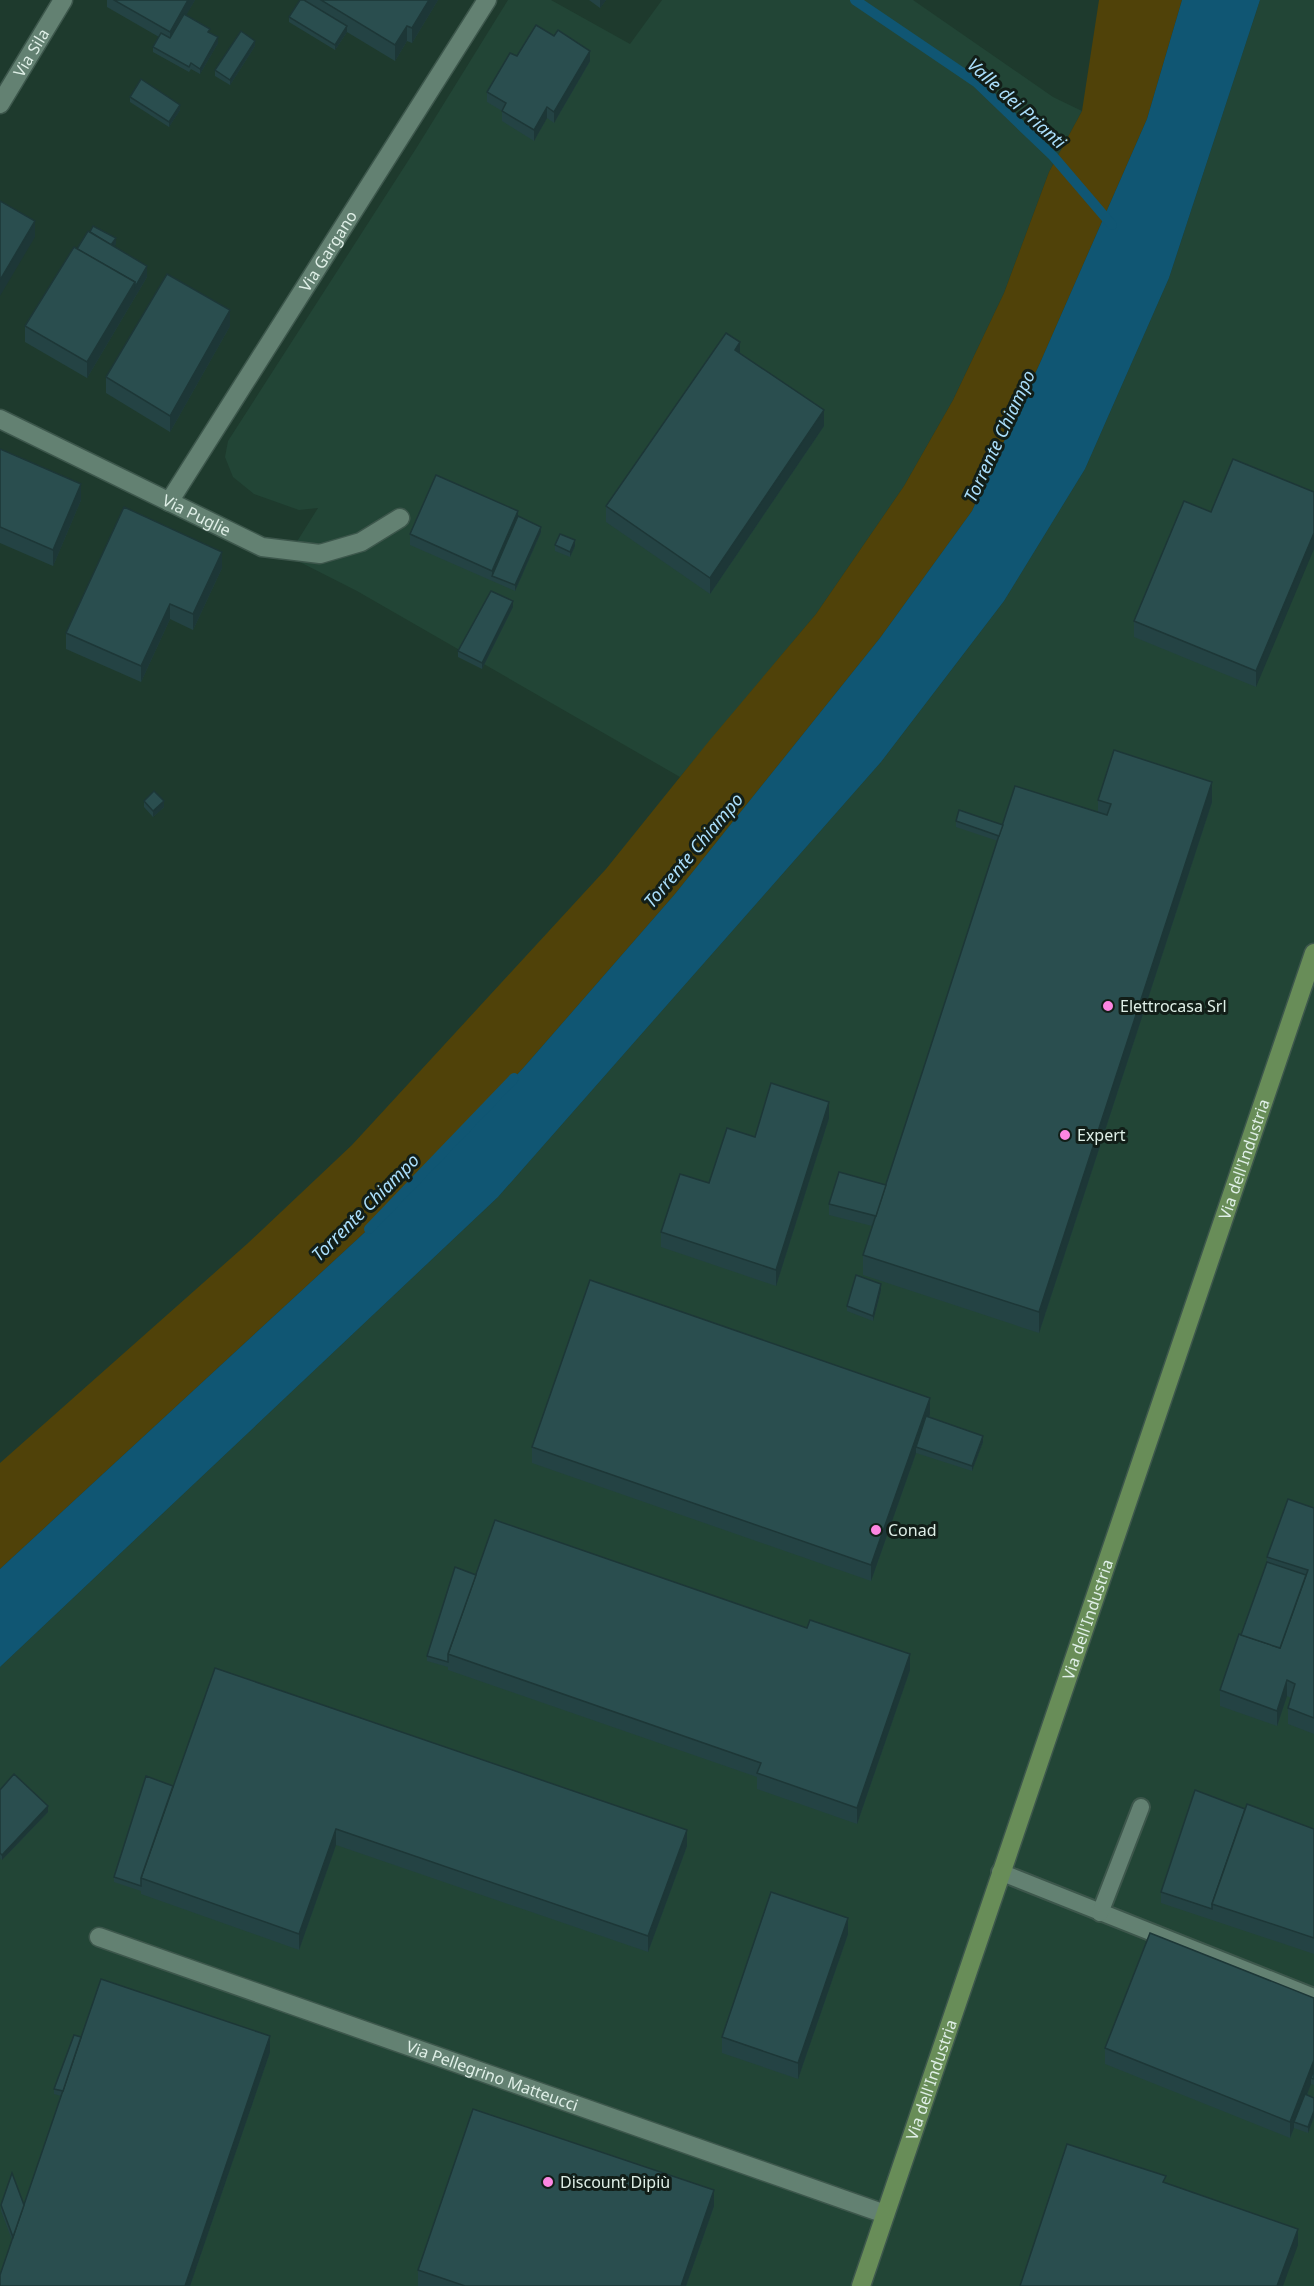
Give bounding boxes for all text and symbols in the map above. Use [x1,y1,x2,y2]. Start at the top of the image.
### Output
street label: Via Sila [8,24,54,81]
water label: Valle dei Prianti [963,52,1072,154]
street label: Via Gargano [294,206,362,296]
water label: Torrente Chiampo [958,366,1040,506]
street label: Via Puglie [159,489,235,541]
water label: Torrente Chiampo [638,787,748,913]
place label: Elettrocasa Srl [1120,995,1227,1017]
marker: Elettrocasa Srl [1101,999,1115,1013]
street label: Via dell'Industria [1213,1096,1275,1222]
place label: Expert [1077,1124,1126,1146]
marker: Expert [1058,1128,1072,1142]
water label: Torrente Chiampo [306,1148,424,1266]
place label: Conad [888,1519,937,1541]
marker: Conad [869,1523,883,1537]
street label: Via dell'Industria [1057,1556,1118,1683]
street label: Via dell'Industria [900,2016,962,2143]
street label: Via Pellegrino Matteucci [403,2035,581,2116]
place label: Discount Dipiù [560,2171,670,2193]
marker: Discount Dipiù [541,2175,555,2189]

